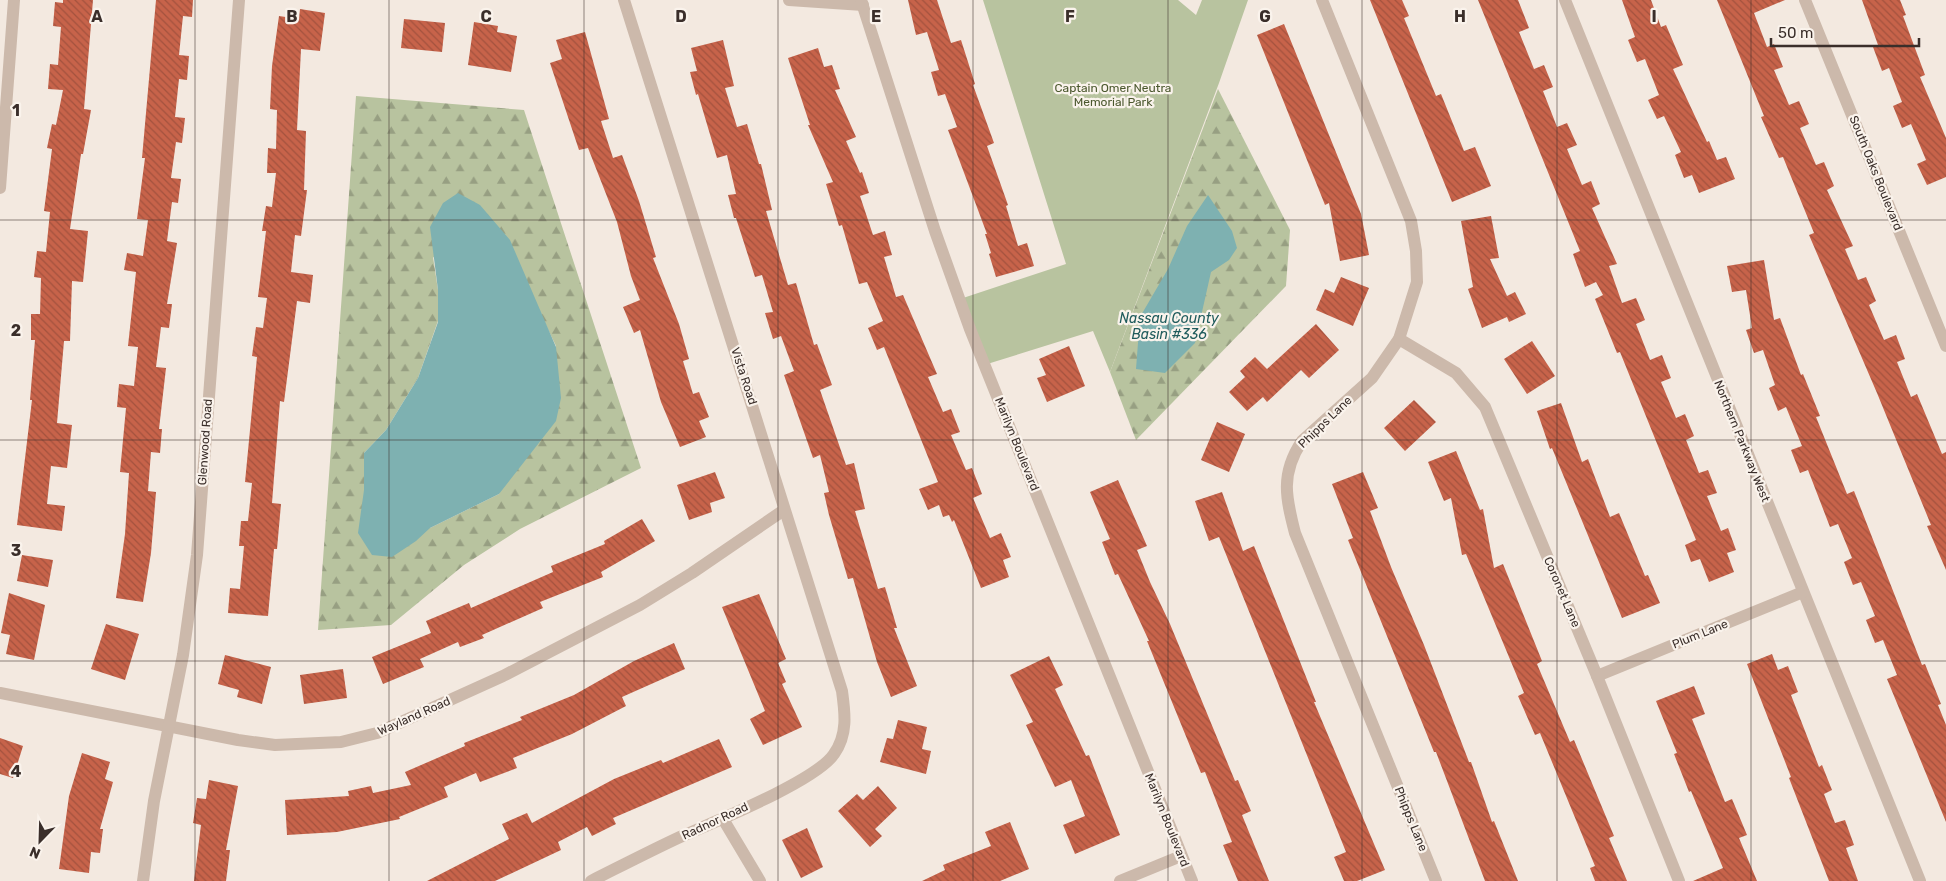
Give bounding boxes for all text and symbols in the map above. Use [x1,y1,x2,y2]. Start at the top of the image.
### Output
text: A [91,7,103,26]
text: B [286,7,298,26]
text: C [480,7,492,26]
text: D [675,7,687,26]
text: E [871,7,881,26]
text: F [1065,7,1075,26]
text: G [1259,7,1271,26]
text: H [1454,7,1466,26]
text: I [1651,7,1657,26]
scale bar [1771,15,1918,47]
text: 50 m [1778,24,1813,42]
park label: Captain Omer Neutra Memorial Park [1055,81,1171,109]
text: 1 [12,101,20,120]
street label: South Oaks Boulevard [1847,114,1905,232]
water label: Nassau County Basin #336 [1119,310,1220,343]
text: 2 [11,321,21,340]
street label: Vista Road [728,346,760,406]
street label: Northern Parkway West [1711,378,1773,504]
street label: Phipps Lane [1295,393,1355,451]
street label: Marilyn Boulevard [992,395,1042,493]
street label: Glenwood Road [195,398,215,486]
text: 3 [11,541,21,560]
street label: Coronet Lane [1541,555,1583,630]
street label: Plum Lane [1670,616,1730,652]
street label: Wayland Road [376,694,452,738]
text: 4 [11,762,22,781]
street label: Marilyn Boulevard [1142,771,1192,869]
street label: Phipps Lane [1392,785,1430,854]
street label: Radnor Road [680,800,750,842]
north arrow [15,816,65,866]
text: N [27,843,43,862]

